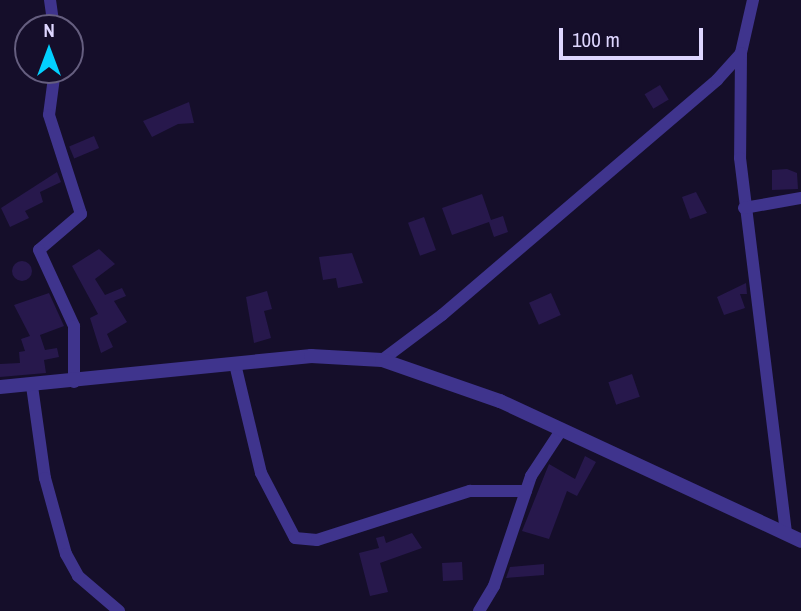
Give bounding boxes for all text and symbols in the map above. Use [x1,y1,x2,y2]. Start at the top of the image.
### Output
north arrow [14,14,84,84]
scale bar [563,14,706,58]
text: N [43,17,55,43]
text: 100 m [572,25,620,54]

